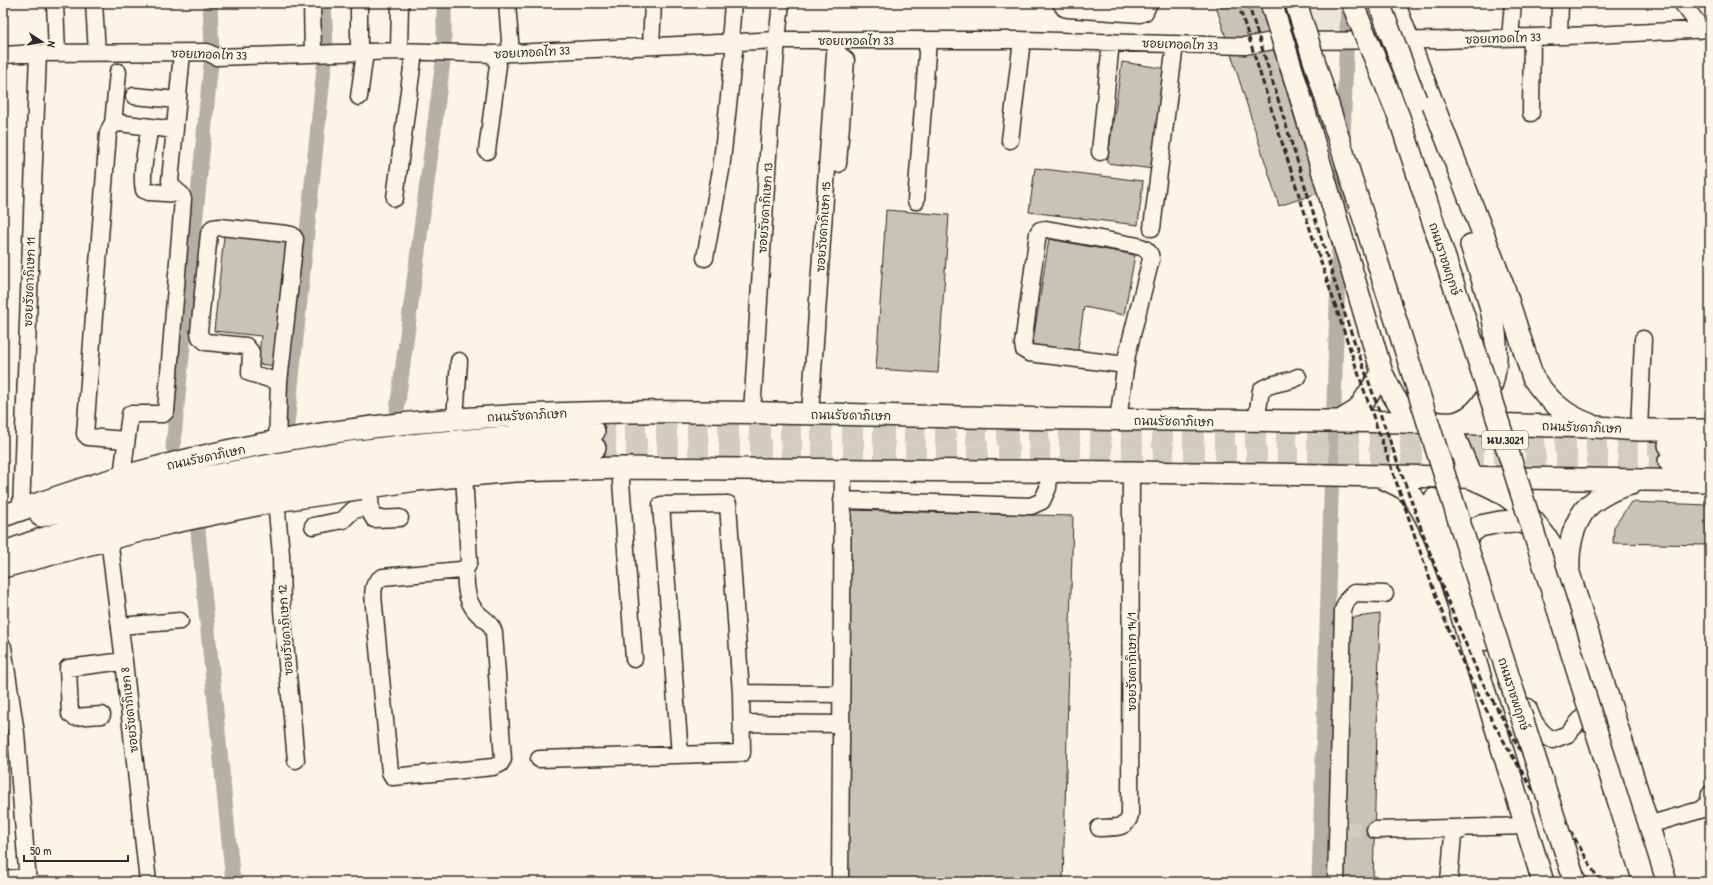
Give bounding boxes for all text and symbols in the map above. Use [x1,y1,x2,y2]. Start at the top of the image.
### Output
north arrow [22,22,62,62]
street label: ซอยเทอดไท 33 [1465,28,1541,48]
street label: ซอยเทอดไท 33 [818,32,894,49]
street label: ซอยเทอดไท 33 [1142,34,1218,54]
text: N [44,40,59,49]
street label: ซอยเทอดไท 33 [494,42,570,62]
street label: ซอยเทอดไท 33 [171,44,247,64]
street label: ซอยรัชดาภิเษก 13 [753,162,777,254]
street label: ซอยรัชดาภิเษก 15 [811,181,835,273]
street label: ถนนราชพฤกษ์ [1425,220,1465,298]
street label: ซอยรัชดาภิเษก 11 [19,237,39,327]
street label: ถนนรัชดาภิเษก [487,404,567,426]
street label: ถนนรัชดาภิเษก [811,406,891,424]
street label: ถนนรัชดาภิเษก [1134,412,1214,430]
street label: ถนนรัชดาภิเษก [1542,417,1622,437]
road number: นบ.3021 [1482,431,1528,449]
street label: ถนนรัชดาภิเษก [165,440,247,474]
street label: ซอยรัชดาภิเษก 12 [273,584,297,676]
street label: ซอยรัชดาภิเษก 14/1 [1123,612,1140,712]
street label: ถนนราชพฤกษ์ [1494,655,1534,733]
street label: ซอยรัชดาภิเษก 8 [116,666,142,754]
scale bar [24,837,128,863]
text: 50 m [30,842,51,859]

